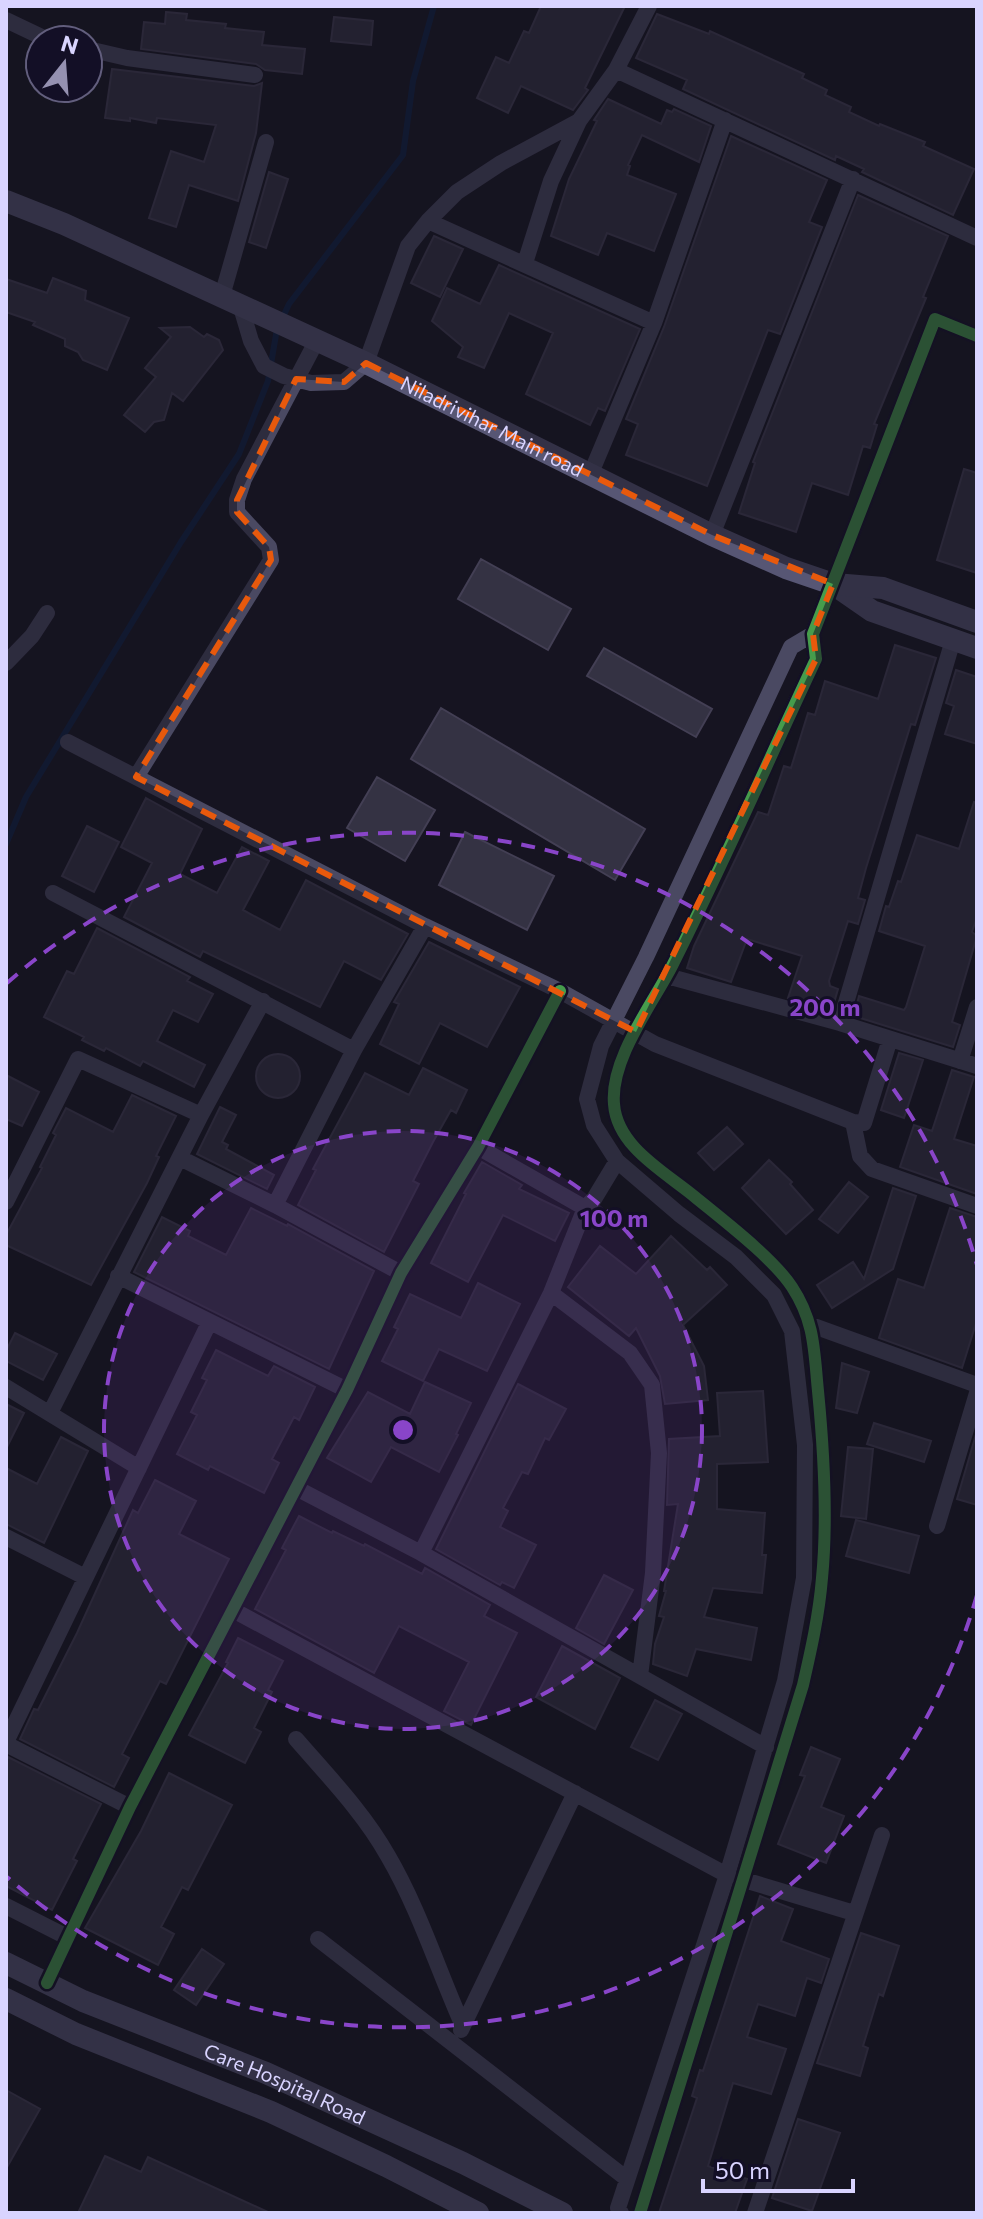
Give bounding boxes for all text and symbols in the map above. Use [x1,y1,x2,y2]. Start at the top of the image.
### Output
north arrow [24,24,104,104]
text: N [58,29,82,60]
street label: Niladrivihar Main road [397,370,588,481]
text: 200 m [790,992,860,1021]
text: 100 m [580,1203,648,1232]
centre of rings [389,1416,417,1444]
street label: Care Hospital Road [201,2038,369,2129]
scale bar [703,2143,853,2193]
text: 50 m [715,2155,770,2184]

